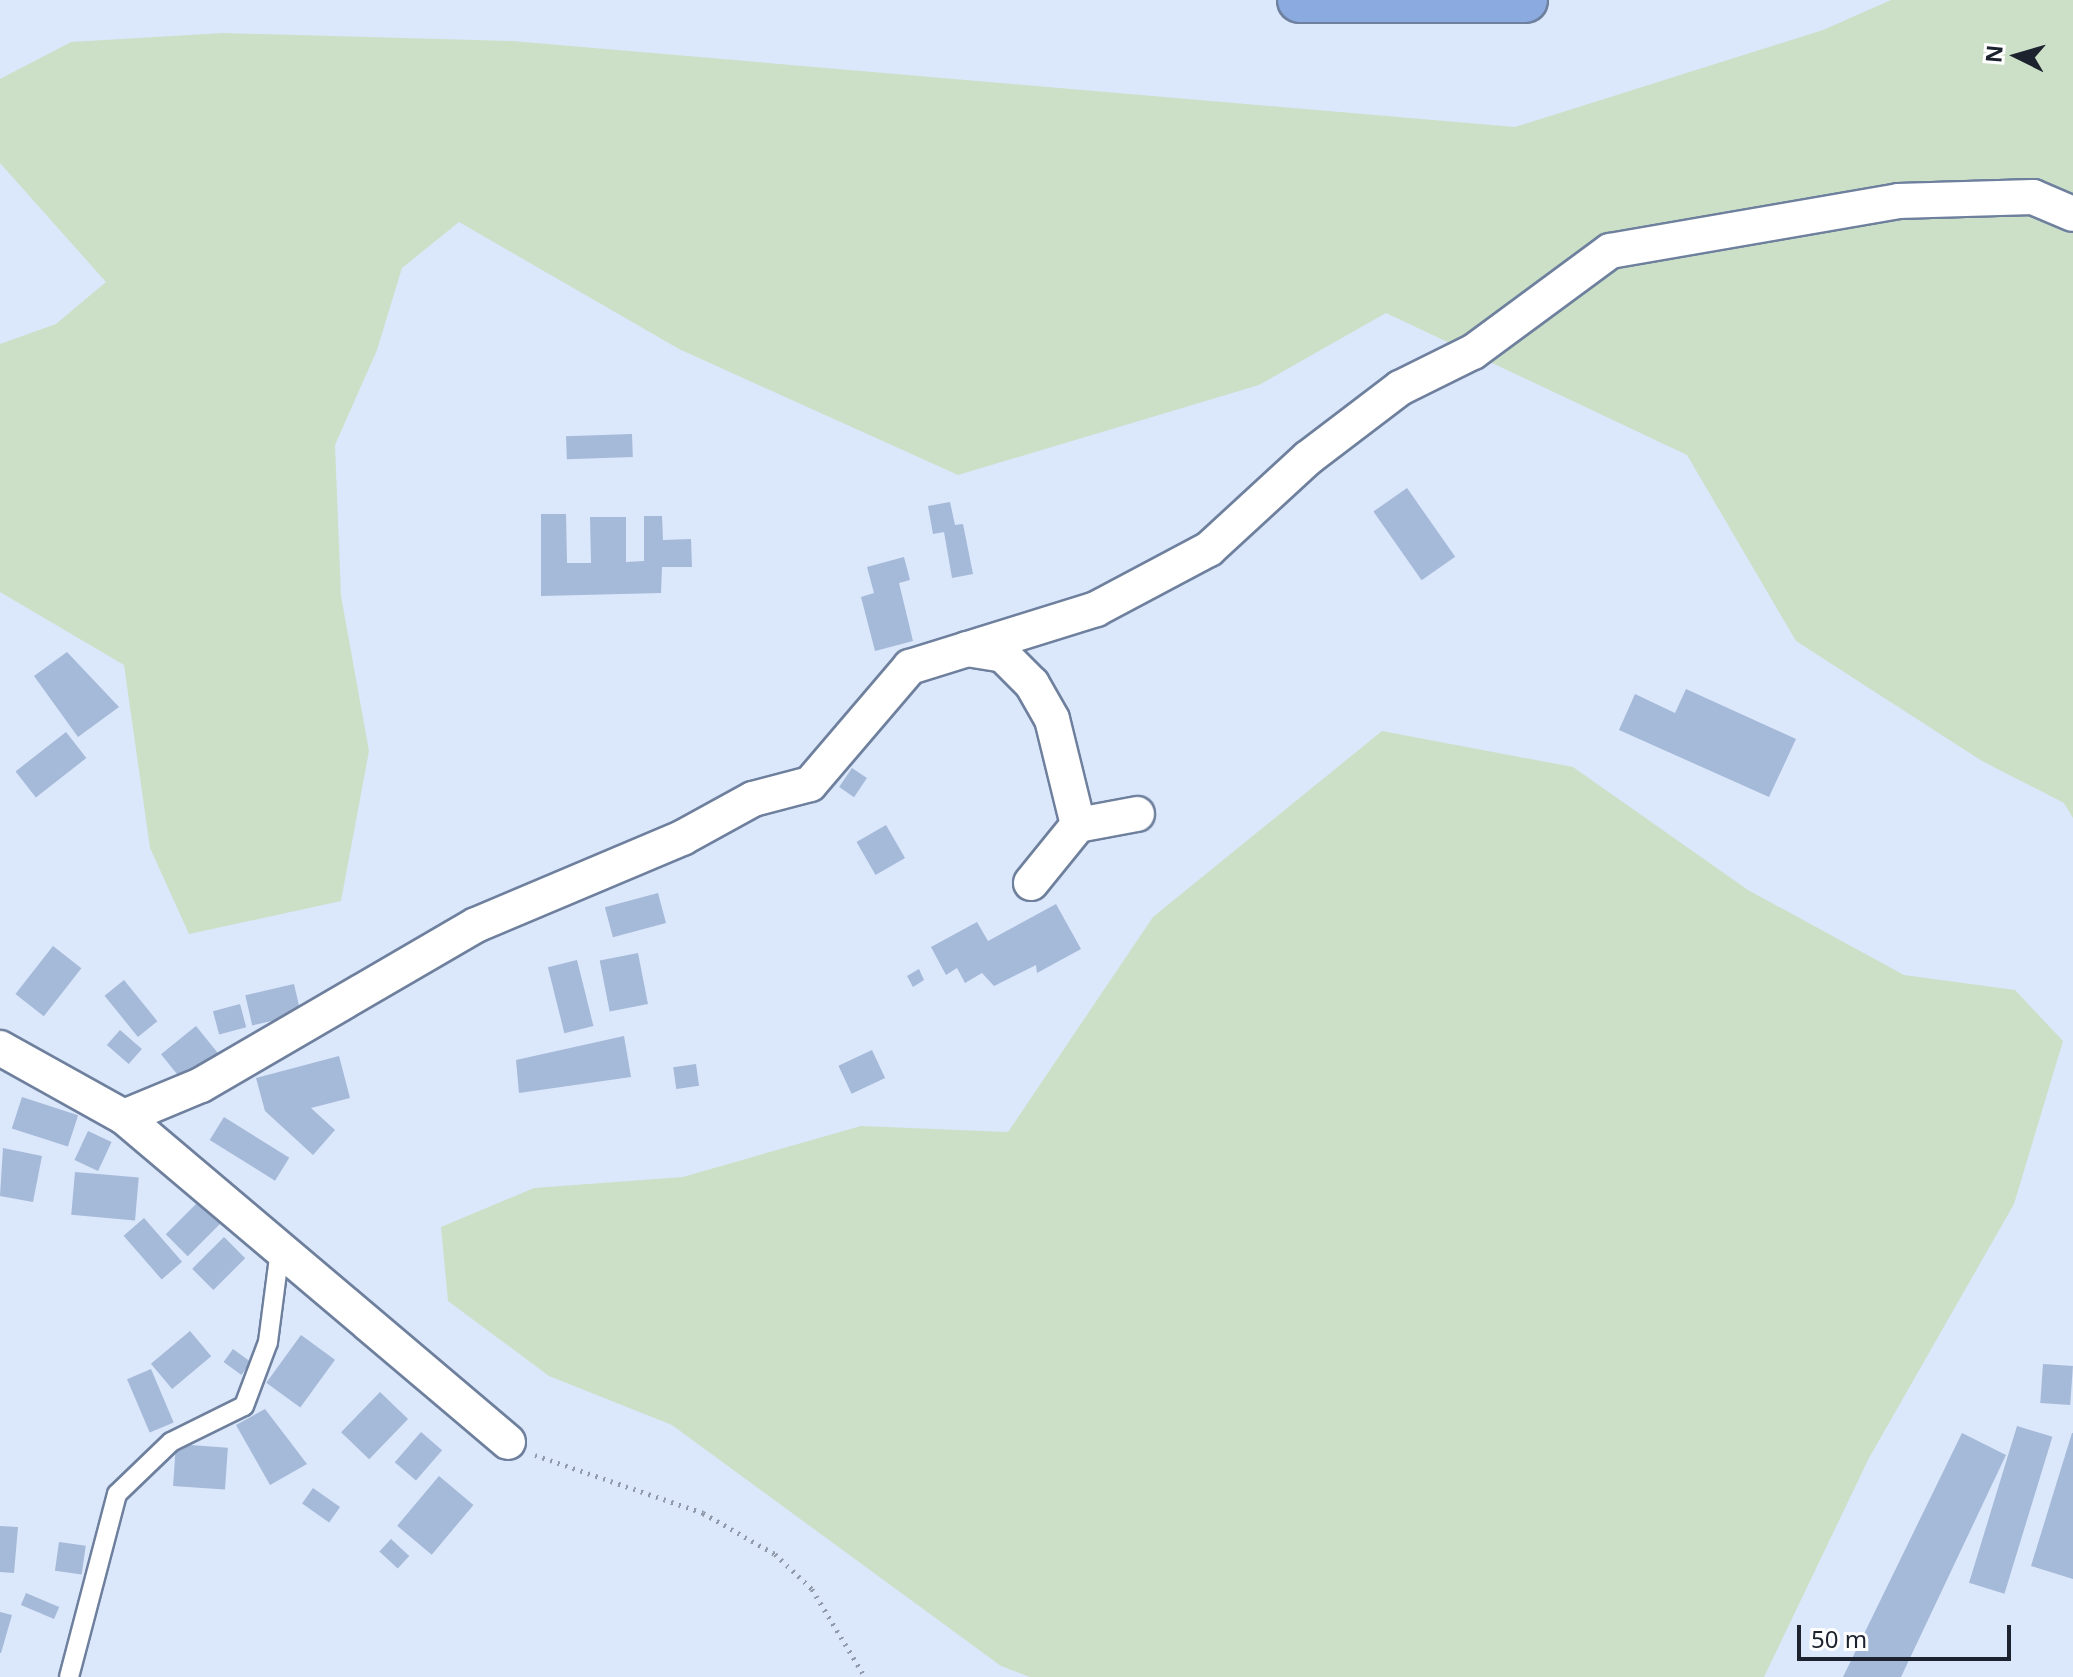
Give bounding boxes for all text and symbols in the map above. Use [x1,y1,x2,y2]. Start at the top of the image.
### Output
north arrow [1977,16,2057,96]
text: N [1977,44,2009,64]
scale bar [1801,1609,2015,1659]
text: 50 m [1811,1622,1867,1655]

